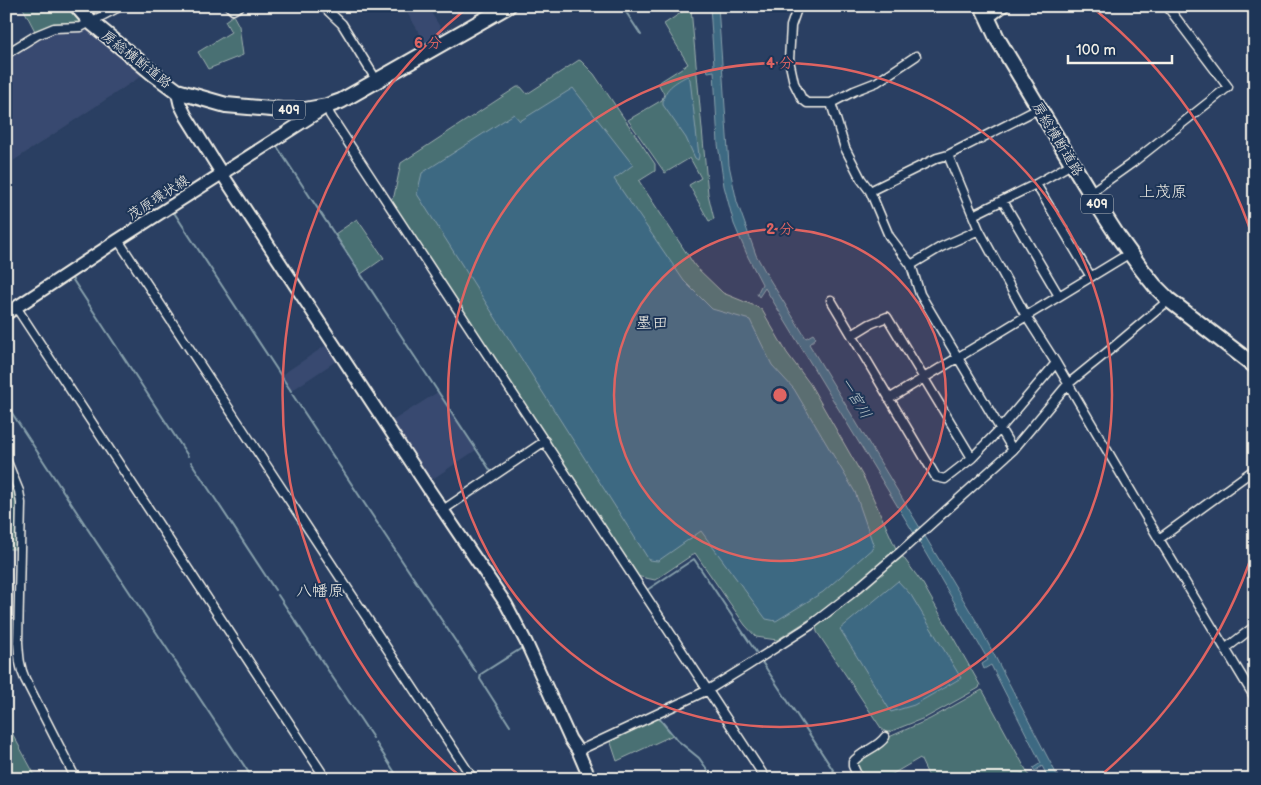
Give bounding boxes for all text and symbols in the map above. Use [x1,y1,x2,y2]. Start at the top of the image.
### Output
street label: 房総横断道路 [98,27,175,92]
scale bar [1068,32,1172,64]
text: 6 分 [414,34,442,53]
text: 100 m [1076,41,1116,60]
text: 4 分 [766,54,794,73]
street label: 房総横断道路 [1029,99,1086,180]
road number: 409 [273,100,305,120]
street label: 茂原環状線 [124,171,192,224]
district label: 上茂原 [1139,183,1187,202]
road number: 409 [1081,194,1113,213]
text: 2 分 [766,220,794,239]
district label: 墨田 [636,314,668,333]
water label: 一宮川 [836,374,875,422]
centre of rings [771,386,789,404]
district label: 八幡原 [296,582,344,601]

